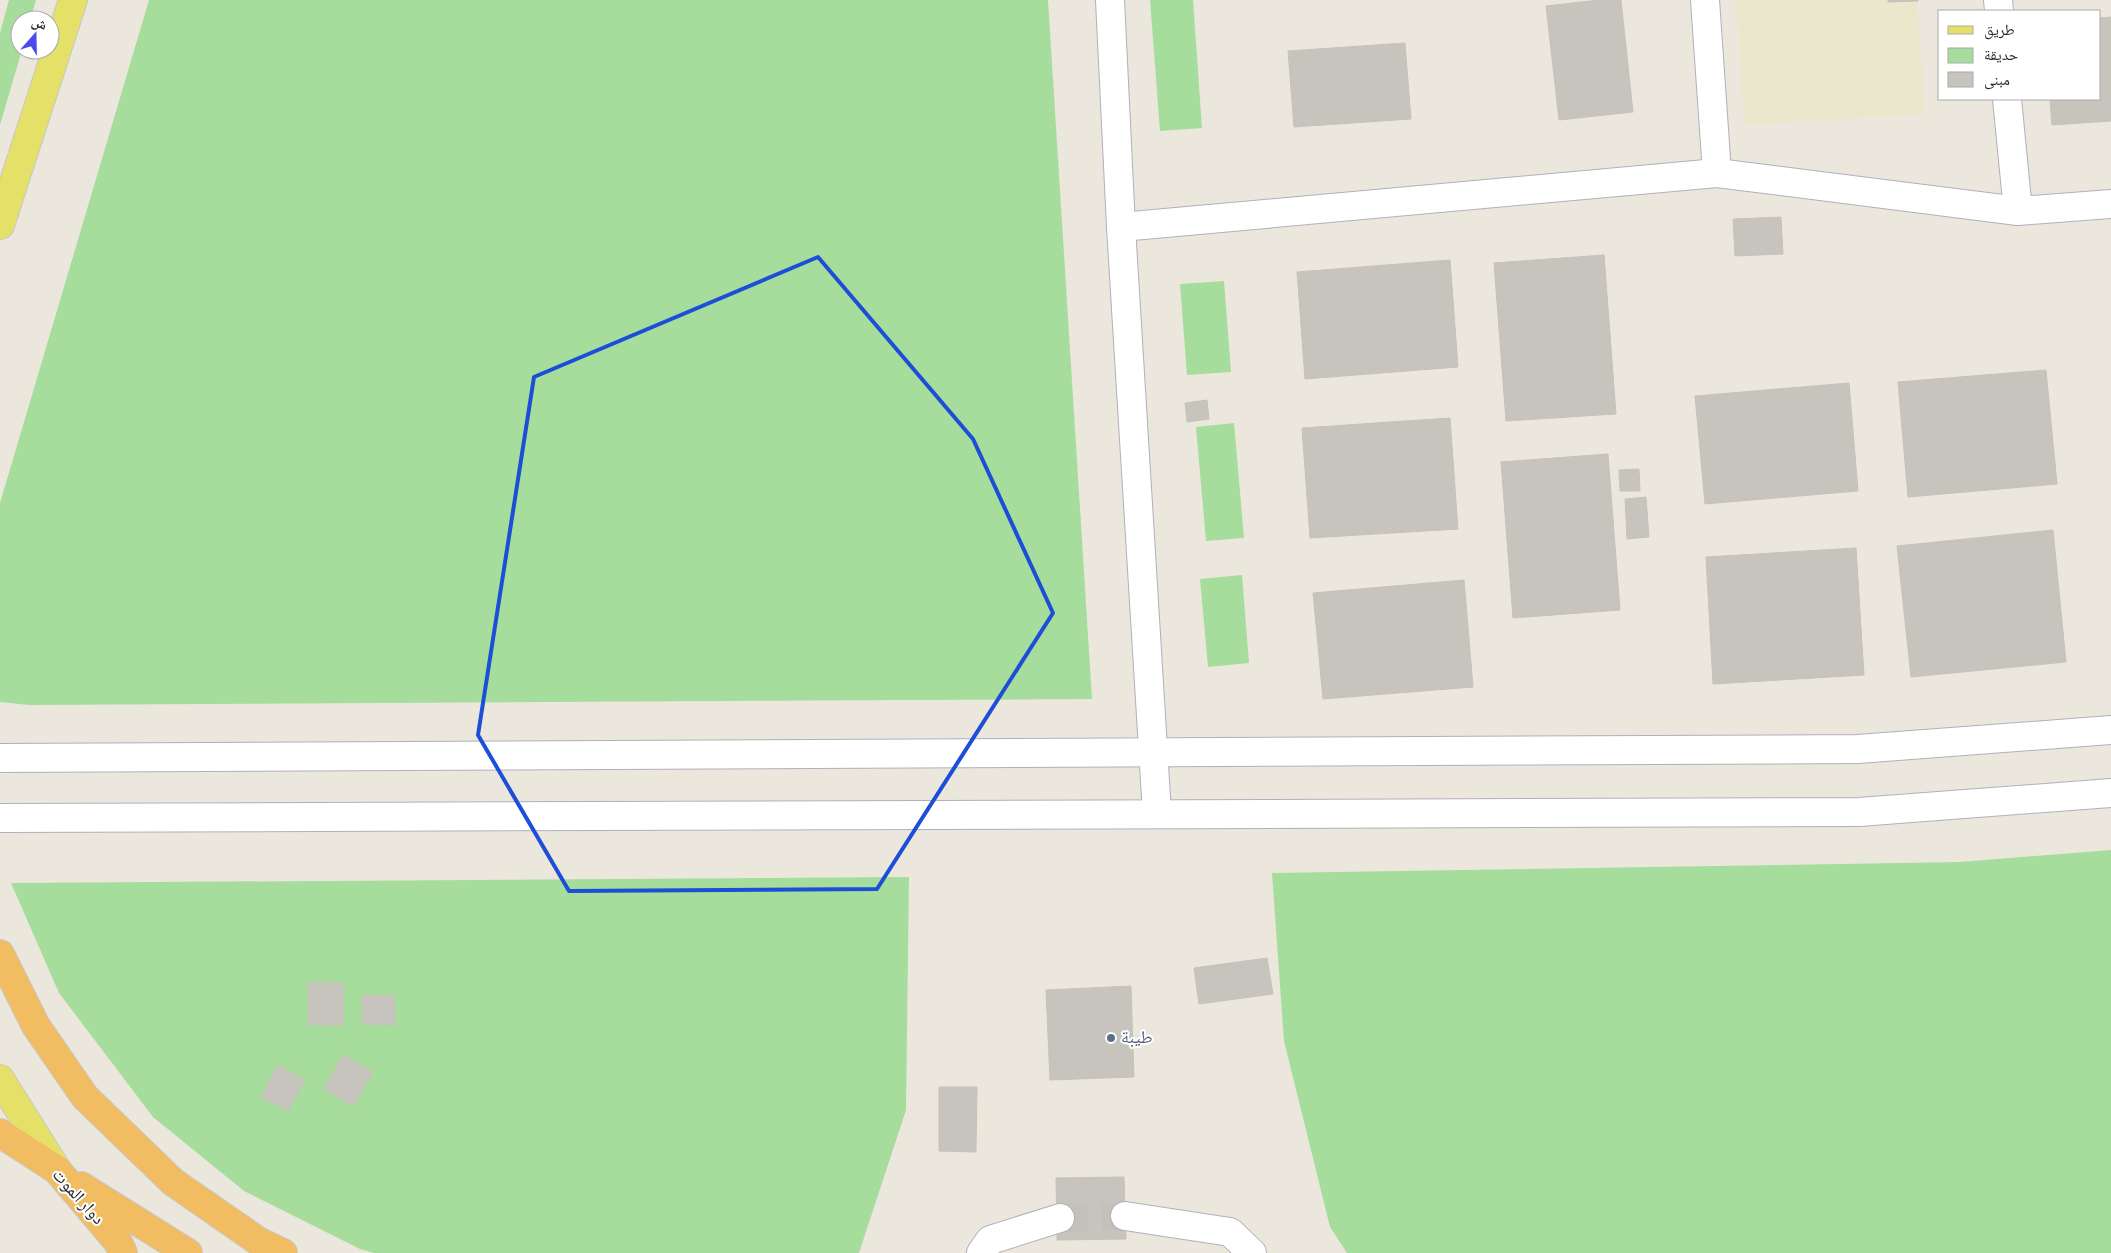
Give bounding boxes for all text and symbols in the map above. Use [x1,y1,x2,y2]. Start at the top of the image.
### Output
north arrow [10,10,60,60]
legend [1938,10,2101,100]
text: ش [29,15,49,34]
text: طريق [1984,23,2015,40]
text: حديقة [1984,48,2019,63]
text: مبنى [1984,73,2010,90]
place label: طيبة [1121,1029,1153,1048]
marker: طيبة [1105,1032,1117,1044]
street label: دوار الموت [49,1166,107,1228]

